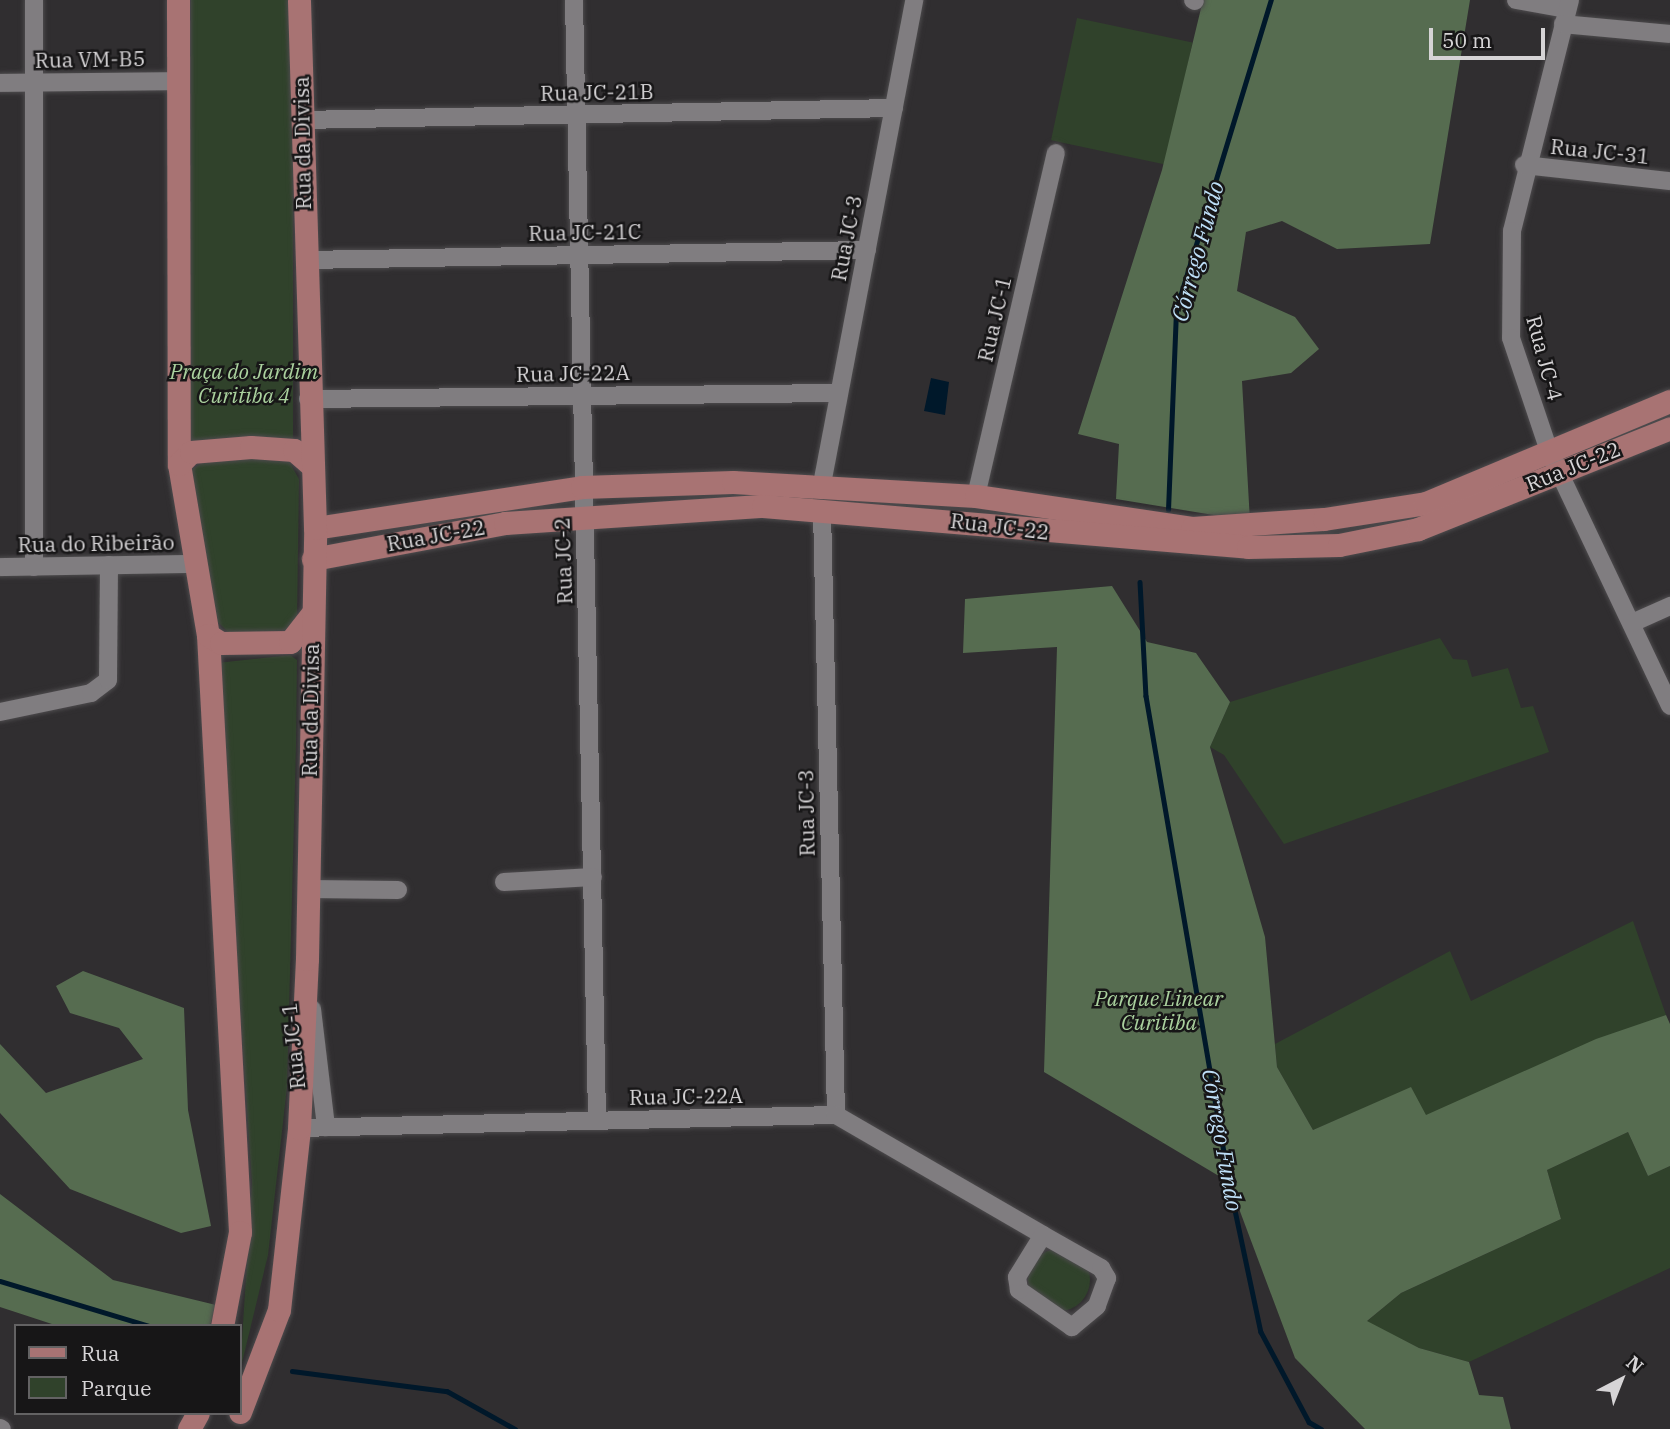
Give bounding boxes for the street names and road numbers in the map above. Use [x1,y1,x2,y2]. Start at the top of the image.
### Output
street label: Rua VM-B5 [35,45,145,73]
street label: Rua da Divisa [288,76,316,210]
street label: Rua JC-21B [540,78,654,106]
street label: Rua JC-31 [1549,133,1651,169]
street label: Rua JC-3 [825,193,867,283]
street label: Rua JC-21C [528,218,642,246]
street label: Rua JC-1 [972,274,1016,364]
street label: Rua JC-4 [1522,313,1568,403]
street label: Rua JC-22A [516,359,630,387]
street label: Rua JC-22 [1522,436,1624,496]
street label: Rua JC-22 [949,507,1051,545]
street label: Rua JC-22 [385,514,487,556]
street label: Rua JC-2 [549,517,577,605]
street label: Rua do Ribeirão [17,529,175,557]
street label: Rua da Divisa [296,643,324,777]
street label: Rua JC-3 [793,769,819,857]
street label: Rua JC-1 [276,1001,310,1091]
street label: Rua JC-22A [629,1082,743,1110]

